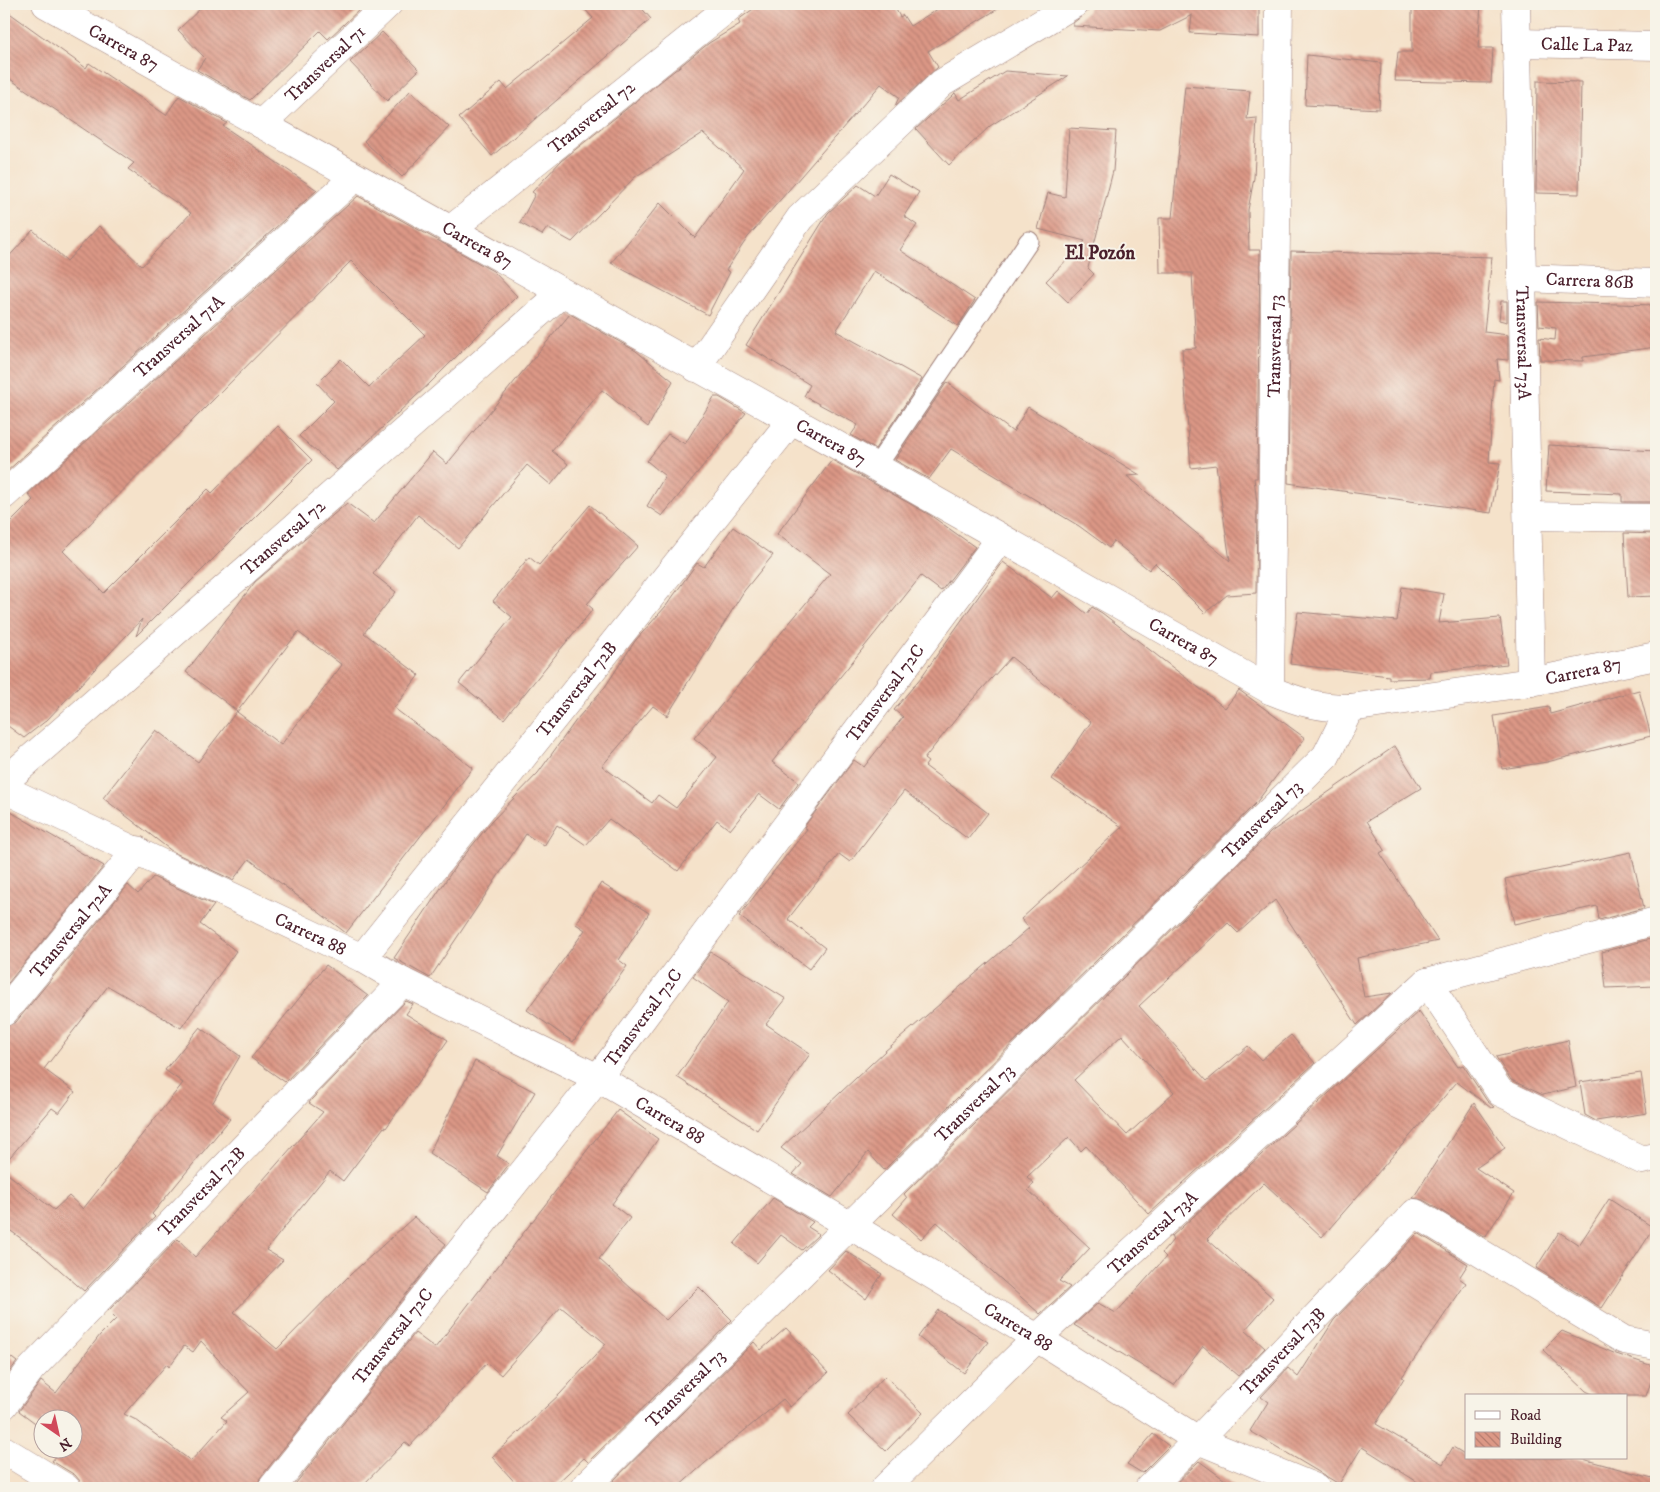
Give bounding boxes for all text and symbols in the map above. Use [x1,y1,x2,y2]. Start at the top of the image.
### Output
street label: Carrera 87 [84,20,162,77]
street label: Transversal 71 [281,21,371,108]
street label: Calle La Paz [1541,34,1633,58]
street label: Transversal 72 [544,76,640,159]
street label: Carrera 87 [438,217,516,274]
district label: El Pozón [1065,242,1136,265]
street label: Carrera 86B [1545,269,1635,294]
street label: Transversal 73A [1510,286,1535,401]
street label: Transversal 71A [130,290,230,384]
street label: Transversal 73 [1264,295,1287,398]
street label: Carrera 87 [792,414,870,471]
street label: Transversal 72 [237,495,330,581]
street label: Carrera 87 [1144,613,1222,671]
street label: Transversal 72B [533,638,622,742]
street label: Transversal 72C [842,640,930,747]
street label: Carrera 87 [1543,653,1624,691]
street label: Transversal 73 [1218,776,1307,864]
street label: Transversal 72A [26,879,117,983]
street label: Carrera 88 [271,908,350,961]
street label: Transversal 72C [600,965,688,1072]
street label: Transversal 73 [931,1060,1019,1148]
street label: Carrera 88 [631,1092,708,1150]
street label: Transversal 72B [154,1143,250,1242]
street label: Transversal 73A [1104,1186,1203,1280]
street label: Transversal 72C [349,1284,439,1389]
street label: Carrera 88 [979,1298,1056,1357]
street label: Transversal 73B [1236,1303,1331,1401]
street label: Transversal 73 [641,1345,730,1433]
legend [1465,1394,1628,1460]
text: Road [1510,1406,1542,1425]
north arrow [32,1410,82,1460]
text: Building [1510,1430,1562,1449]
text: N [54,1433,75,1455]

